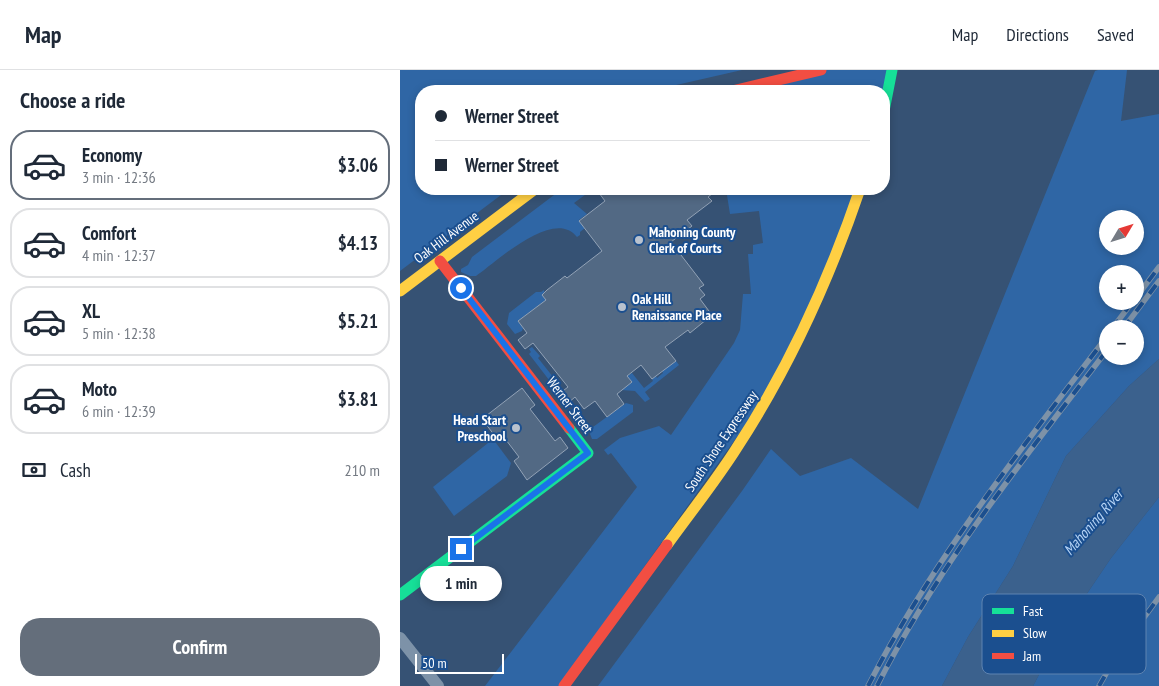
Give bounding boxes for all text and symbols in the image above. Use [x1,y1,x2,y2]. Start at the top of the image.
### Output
text: Map [25,19,62,50]
text: Map [952,23,978,46]
text: Directions [1006,23,1069,46]
text: Saved [1097,23,1134,46]
text: Choose a ride [20,86,125,114]
text: Werner Street [465,104,559,128]
icon: car [22,143,67,188]
text: Economy [82,143,142,167]
text: $3.06 [338,153,378,177]
text: Werner Street [465,153,559,177]
text: 3 min · 12:36 [82,167,156,187]
street label: Oak Hill Avenue [410,207,482,267]
north arrow [1099,210,1144,255]
map controls [1099,210,1144,365]
icon: car [22,221,67,266]
text: Comfort [82,221,136,245]
place label: Mahoning County Clerk of Courts [649,223,736,257]
text: $4.13 [338,231,378,255]
marker: Mahoning County Clerk of Courts [633,234,645,246]
text: 4 min · 12:37 [82,245,156,265]
button: + [1099,265,1144,310]
route start [450,277,472,299]
place label: Oak Hill Renaissance Place [632,290,722,324]
icon: car [22,299,67,344]
text: XL [82,299,100,323]
marker: Oak Hill Renaissance Place [616,301,628,313]
text: $5.21 [338,309,378,333]
button: − [1099,320,1144,365]
text: 5 min · 12:38 [82,323,156,343]
street label: Werner Street [543,373,597,437]
icon: car [22,377,67,422]
text: Moto [82,377,117,401]
street label: South Shore Expressway [681,386,762,495]
text: $3.81 [338,387,378,411]
text: 6 min · 12:39 [82,401,156,421]
place label: Head Start Preschool [453,411,507,445]
marker: Head Start Preschool [510,422,522,434]
icon: cash [20,456,48,484]
text: Cash [60,458,91,482]
text: 210 m [345,460,380,480]
water label: Mahoning River [1059,484,1128,559]
route end [450,538,472,560]
callout: 1 min [420,566,502,602]
text: 1 min [445,573,477,593]
legend [982,594,1146,674]
text: Fast [1023,602,1043,620]
button: Confirm [20,618,380,676]
text: Slow [1023,624,1047,642]
text: Jam [1022,647,1041,665]
scale bar [415,651,504,674]
text: 50 m [422,654,447,672]

